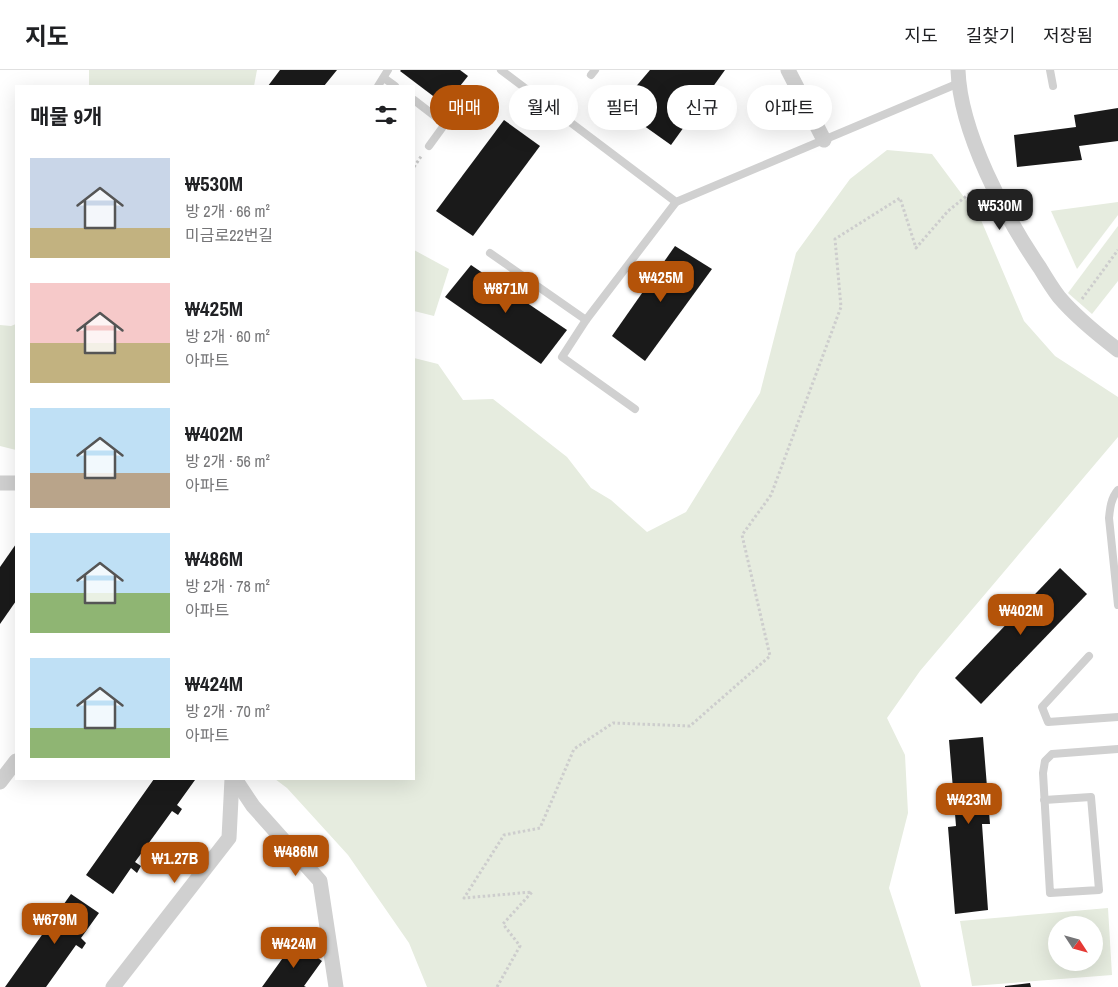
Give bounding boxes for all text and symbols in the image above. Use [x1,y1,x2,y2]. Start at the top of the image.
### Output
text: 지도 [25,20,69,52]
text: 지도 [905,23,938,48]
text: 길찾기 [966,23,1015,48]
text: 저장됨 [1043,23,1093,48]
chip: 매매 [430,85,499,130]
chip: 월세 [509,85,578,130]
chip: 필터 [588,85,657,130]
chip: 신규 [667,85,737,130]
chip: 아파트 [747,85,832,130]
icon: filters [372,101,400,129]
text: 매물 9개 [30,102,102,131]
text: ₩530M [185,169,243,198]
icon: home [70,178,130,238]
pin: ₩530M [965,189,1035,231]
text: ₩530M [978,194,1022,216]
text: 방 2개 · 66 m² [185,200,270,222]
text: 미금로22번길 [185,224,273,246]
pin: ₩425M [626,260,696,303]
text: ₩425M [639,266,683,288]
pin: ₩871M [471,272,541,314]
text: ₩871M [484,277,528,299]
text: ₩425M [185,294,243,323]
icon: home [70,303,130,363]
text: 방 2개 · 60 m² [185,325,270,347]
text: 아파트 [185,349,229,371]
text: ₩402M [185,419,243,448]
icon: home [70,428,130,488]
text: 방 2개 · 56 m² [185,450,270,472]
text: 아파트 [185,474,229,496]
text: ₩486M [185,544,243,573]
icon: home [70,553,130,613]
text: 방 2개 · 78 m² [185,575,270,597]
pin: ₩402M [986,594,1056,636]
text: 아파트 [185,599,229,621]
text: ₩402M [999,599,1043,621]
text: ₩424M [185,669,243,698]
icon: home [70,678,130,738]
text: 방 2개 · 70 m² [185,700,270,722]
text: 아파트 [185,724,229,746]
pin: ₩423M [934,782,1004,825]
text: ₩423M [947,788,991,810]
pin: ₩486M [261,834,331,877]
text: ₩486M [274,840,318,862]
pin: ₩1.27B [134,842,216,884]
text: ₩1.27B [152,847,198,869]
pin: ₩679M [20,902,90,945]
text: ₩679M [33,908,77,930]
north arrow [1048,916,1102,971]
map controls [1048,916,1103,971]
pin: ₩424M [259,926,329,969]
text: ₩424M [272,932,316,954]

